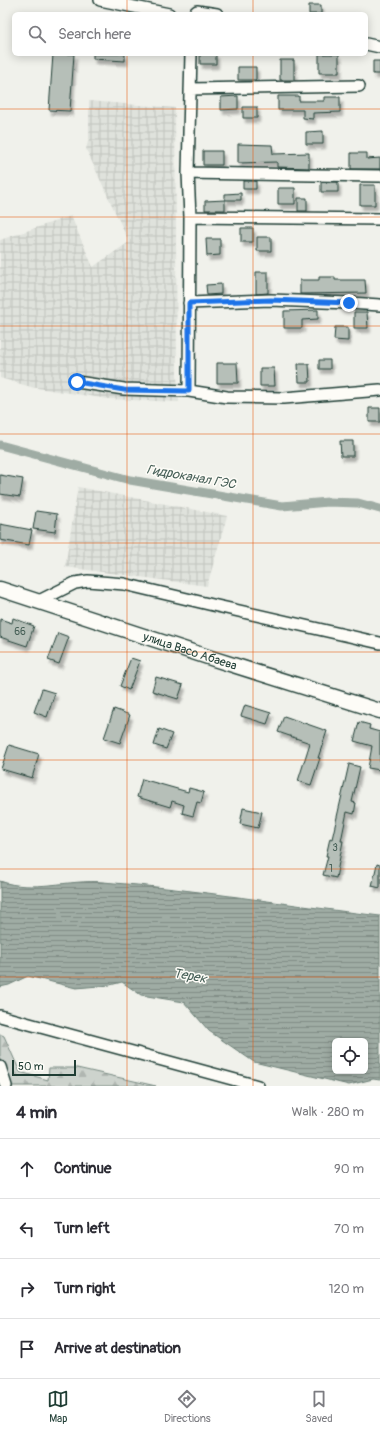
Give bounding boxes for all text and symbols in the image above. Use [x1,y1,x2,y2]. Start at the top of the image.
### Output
search box [12,12,368,56]
icon: search [26,23,48,45]
text: Search here [58,25,131,44]
route end [340,294,358,312]
route start [68,373,86,391]
water label: Гидроканал ГЭС [145,461,238,493]
house number: 66 [14,626,26,638]
street label: улица Васо Абаева [140,629,239,673]
house number: 3 [332,842,338,854]
house number: 1 [329,863,333,875]
water label: Терек [172,965,209,987]
map controls [332,1038,368,1074]
button: locate [332,1038,368,1074]
scale bar [12,1058,76,1077]
text: 50 m [18,1060,44,1073]
text: 4 min [16,1102,57,1123]
text: Walk · 280 m [291,1104,364,1120]
icon: ahead [16,1158,38,1180]
text: Continue [54,1159,112,1178]
text: 90 m [334,1161,364,1177]
icon: left [16,1218,38,1240]
text: Turn left [54,1219,110,1238]
text: 70 m [334,1221,364,1237]
icon: right [16,1278,38,1300]
text: Turn right [54,1279,115,1298]
text: 120 m [328,1281,364,1297]
icon: arrive [16,1338,38,1360]
text: Arrive at destination [54,1339,181,1358]
tab: Map [47,1388,69,1425]
tab: Directions [164,1388,211,1425]
tab: Saved [305,1388,333,1425]

